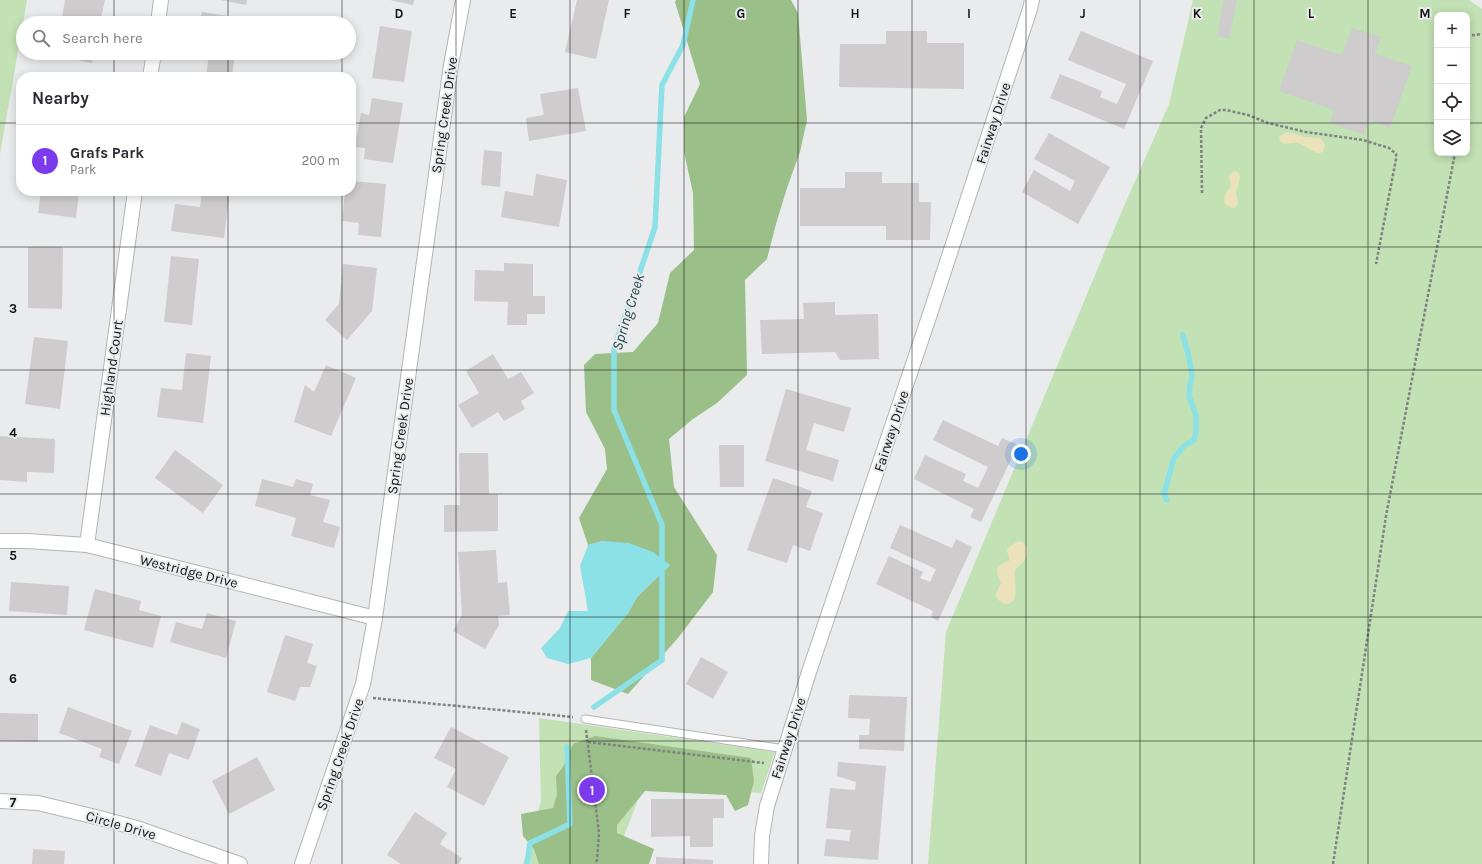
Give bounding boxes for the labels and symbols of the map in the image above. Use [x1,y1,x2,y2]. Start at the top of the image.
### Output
text: D [395,6,404,21]
text: E [509,6,517,21]
text: F [623,6,631,21]
text: G [737,6,745,21]
text: H [850,6,860,21]
text: I [967,6,971,21]
text: J [1080,6,1086,21]
text: K [1193,6,1202,21]
text: L [1308,6,1315,21]
text: M [1419,6,1431,21]
street label: Spring Creek Drive [428,56,461,174]
street label: Fairway Drive [972,80,1015,166]
water label: Spring Creek [608,271,648,353]
text: 3 [9,301,17,316]
street label: Highland Court [96,319,127,417]
street label: Spring Creek Drive [384,377,417,495]
street label: Fairway Drive [870,388,913,474]
text: 4 [9,425,17,440]
your location [1011,444,1031,464]
text: 5 [9,548,17,563]
street label: Westridge Drive [138,551,240,592]
text: 6 [9,671,17,686]
street label: Fairway Drive [767,695,810,781]
street label: Spring Creek Drive [313,696,368,812]
pin: 1 [579,775,605,805]
text: 7 [10,795,17,810]
street label: Circle Drive [84,807,158,844]

